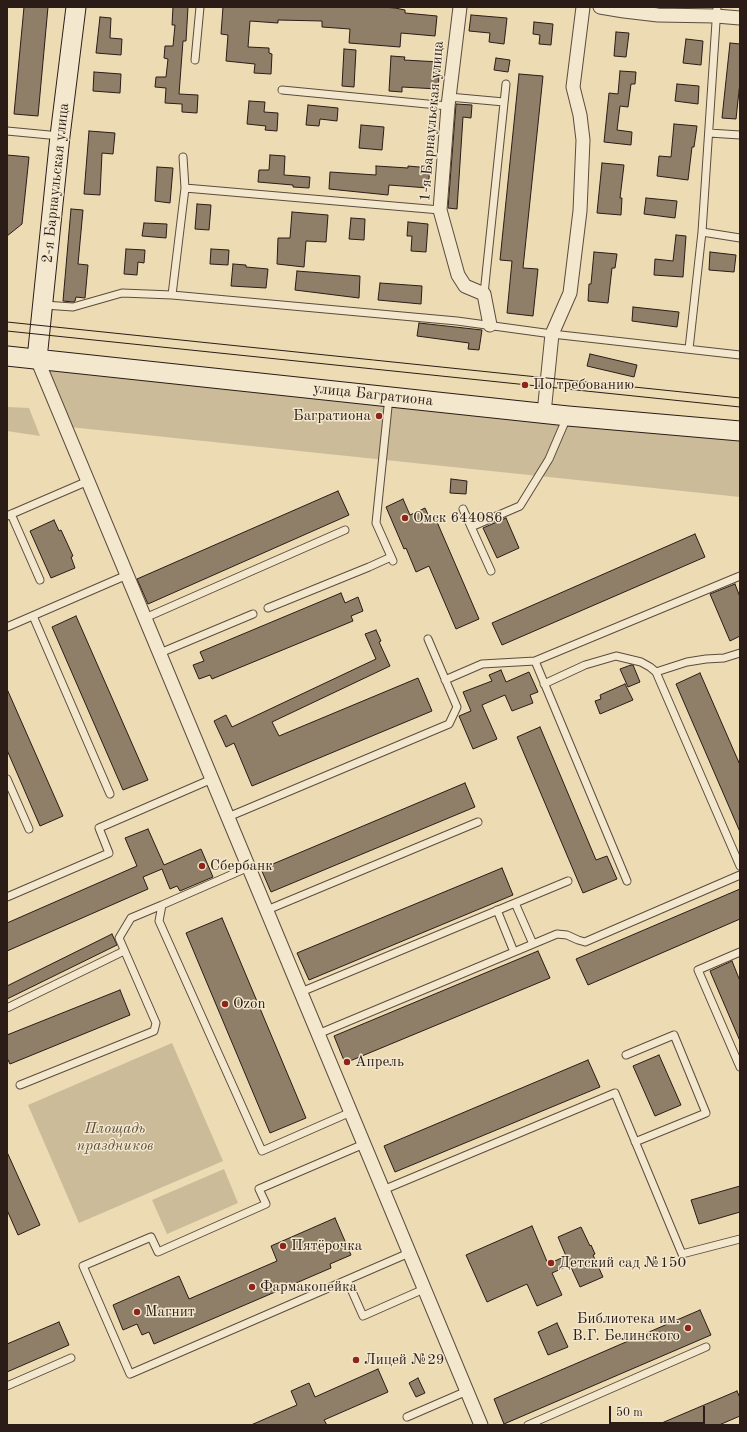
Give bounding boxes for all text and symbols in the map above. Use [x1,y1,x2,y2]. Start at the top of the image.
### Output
street label: 1-я Барнаульская улица [416,40,448,202]
street label: 2-я Барнаульская улица [39,102,73,264]
place label: По требованию [533,376,634,394]
street label: улица Багратиона [312,380,434,410]
marker: По требованию [520,380,530,390]
place label: Багратиона [293,407,371,425]
marker: Багратиона [374,411,384,421]
place label: Омск 644086 [413,509,503,527]
marker: Омск 644086 [400,513,410,523]
place label: Сбербанк [210,857,273,875]
marker: Сбербанк [197,861,207,871]
place label: Ozon [233,995,266,1013]
marker: Ozon [220,999,230,1009]
place label: Апрель [355,1053,404,1071]
marker: Апрель [342,1057,352,1067]
park label: Площадь праздников [77,1120,153,1155]
place label: Пятёрочка [291,1237,362,1255]
marker: Пятёрочка [278,1241,288,1251]
place label: Детский сад №150 [559,1254,686,1272]
marker: Детский сад №150 [546,1258,556,1268]
place label: Фармакопейка [260,1278,357,1296]
marker: Фармакопейка [247,1282,257,1292]
place label: Магнит [145,1303,195,1321]
marker: Магнит [132,1307,142,1317]
place label: Библиотека им. В.Г. Белинского [572,1310,680,1345]
marker: Библиотека им. В.Г. Белинского [683,1323,693,1333]
place label: Лицей №29 [364,1351,445,1369]
marker: Лицей №29 [351,1355,361,1365]
scale bar [611,1398,707,1424]
text: 50 m [616,1407,643,1419]

